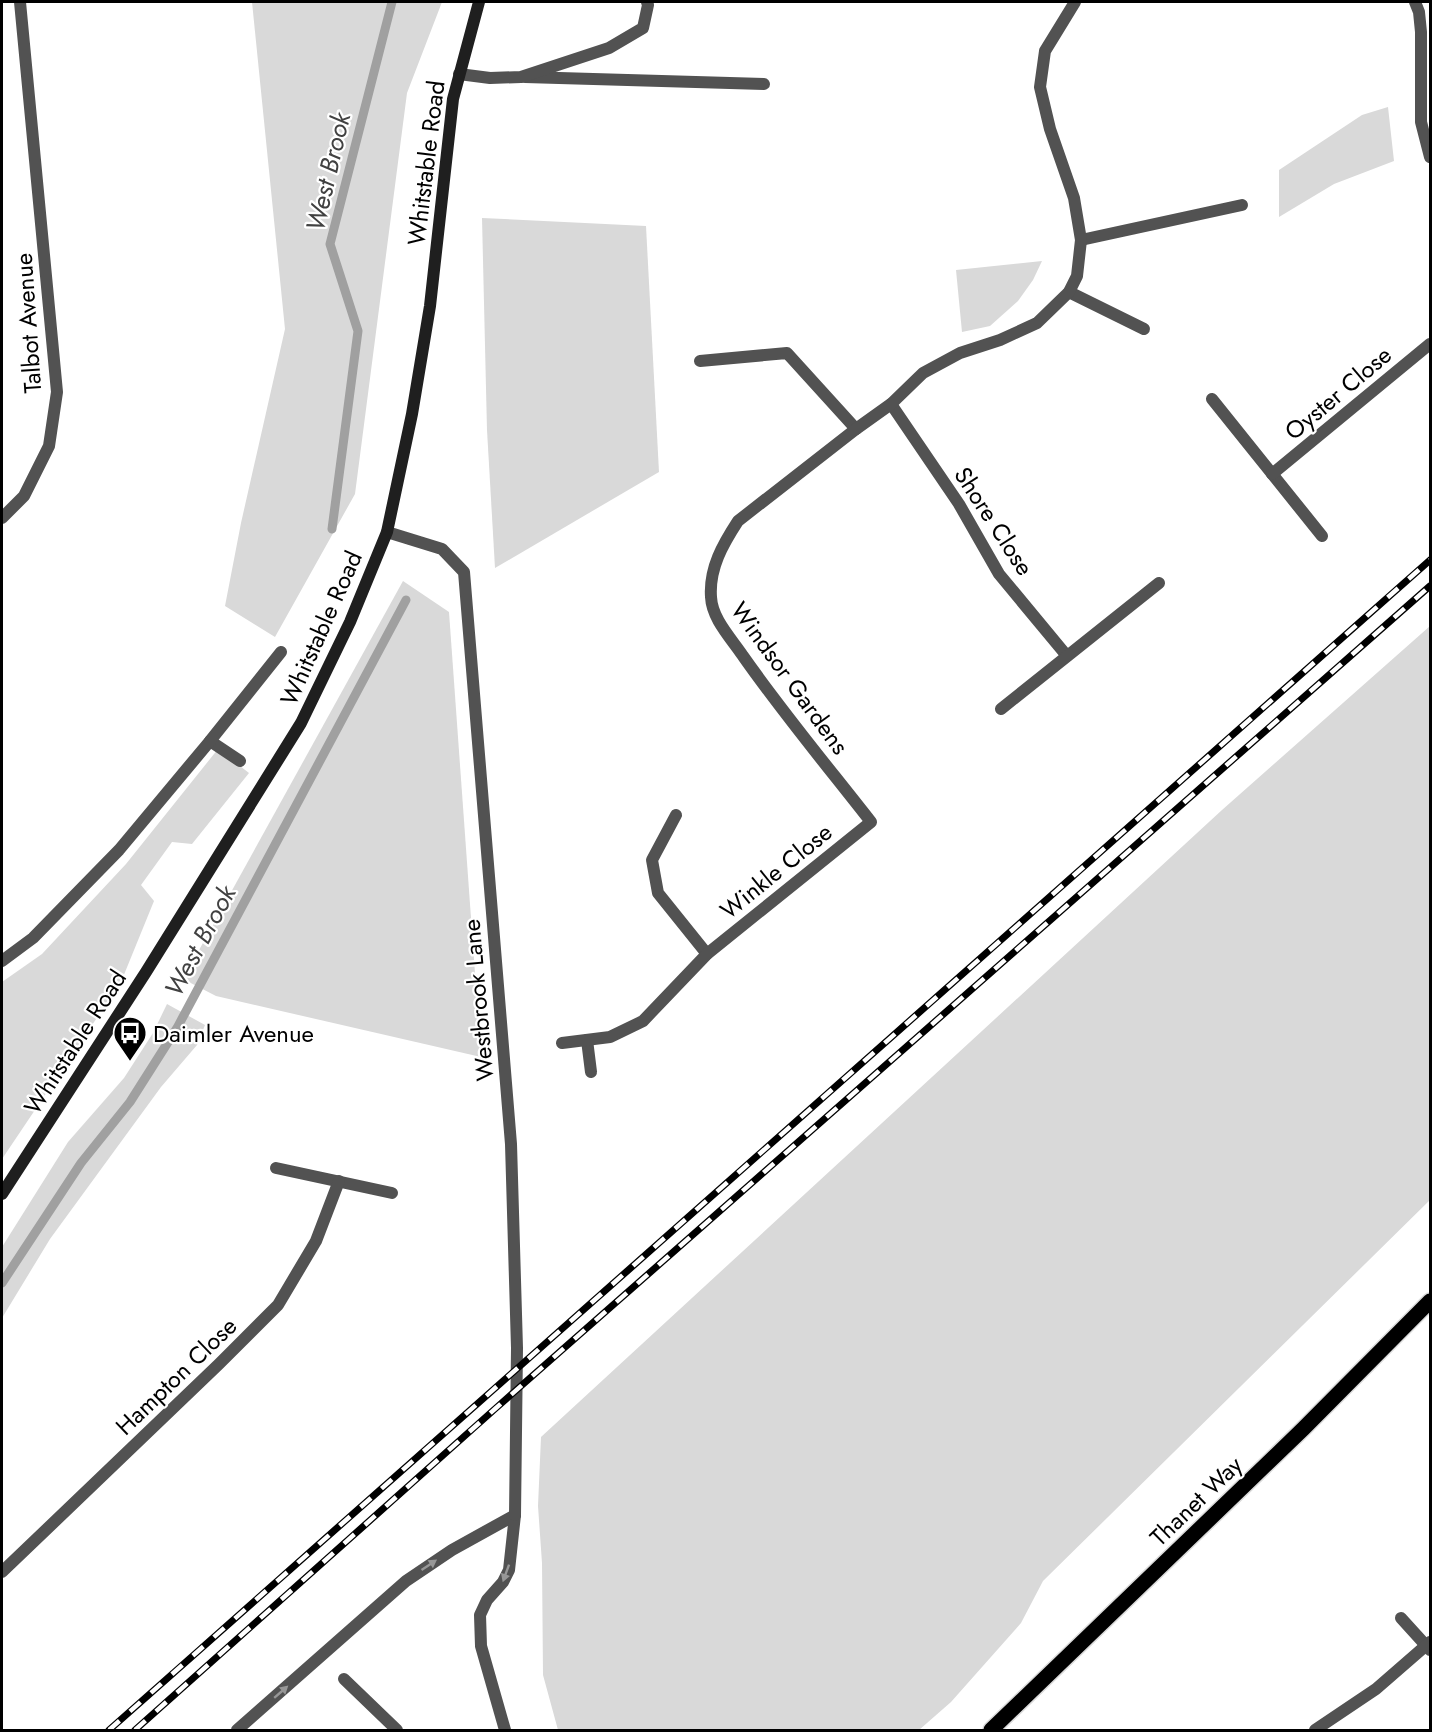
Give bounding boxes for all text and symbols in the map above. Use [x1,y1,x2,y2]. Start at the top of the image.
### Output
street label: Whitstable Road [399,79,453,247]
water label: West Brook [296,107,361,235]
street label: Talbot Avenue [6,252,50,394]
street label: Oyster Close [1277,338,1399,448]
street label: Shore Close [946,460,1042,582]
street label: Whitstable Road [271,545,371,711]
street label: Windsor Gardens [723,594,857,762]
street label: Winkle Close [712,815,840,927]
water label: West Brook [155,877,246,1003]
street label: Westbrook Lane [453,918,503,1082]
street label: Whitstable Road [15,963,135,1121]
bus stop icon: Daimler Avenue [112,1015,148,1062]
place label: Daimler Avenue [153,1016,314,1051]
street label: Hampton Close [107,1309,245,1443]
street label: Thanet Way [1142,1448,1250,1554]
one-way arrow [421,1560,437,1571]
one-way arrow [501,1564,511,1582]
one-way arrow [273,1686,288,1699]

